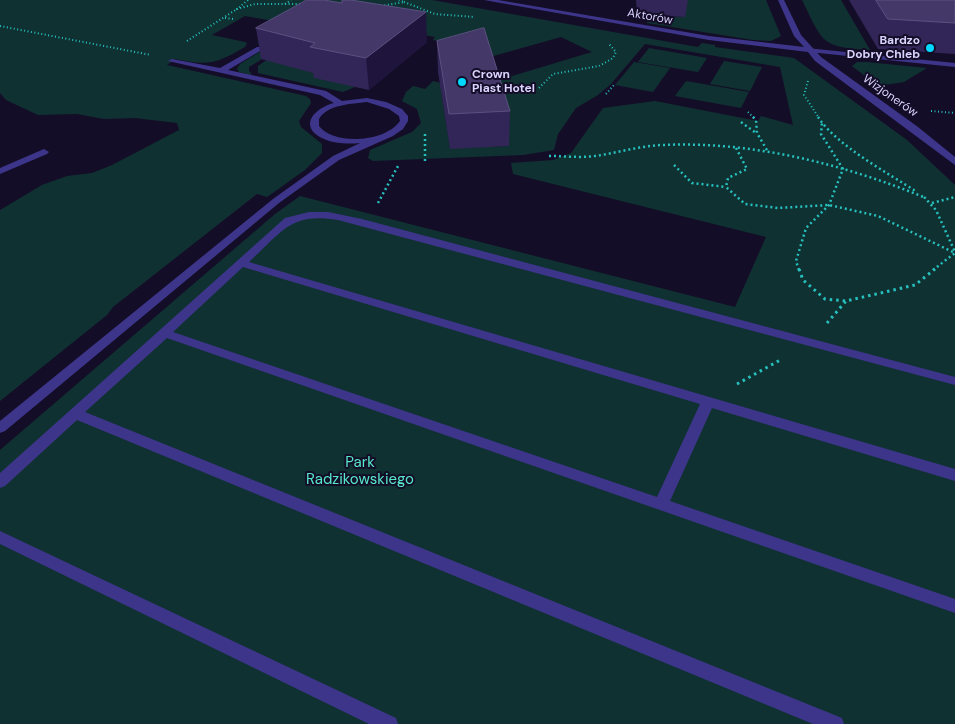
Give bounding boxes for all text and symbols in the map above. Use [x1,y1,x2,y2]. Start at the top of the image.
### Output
street label: Aktorów [626,6,674,28]
place label: Bardzo Dobry Chleb [847,34,920,62]
marker: Bardzo Dobry Chleb [924,42,936,54]
place label: Crown Piast Hotel [472,68,535,96]
street label: Wizjonerów [860,72,920,120]
marker: Crown Piast Hotel [456,76,468,88]
park label: Park Radzikowskiego [306,454,414,489]

